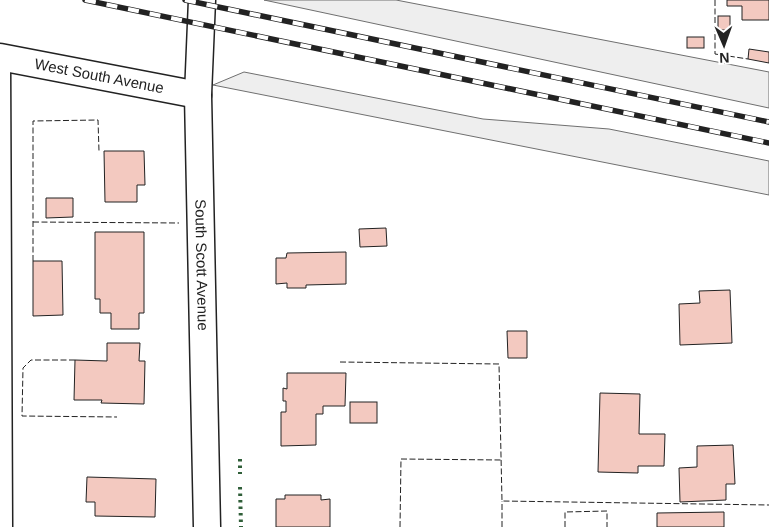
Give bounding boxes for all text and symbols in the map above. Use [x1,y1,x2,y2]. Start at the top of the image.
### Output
north arrow [699,20,749,70]
text: N [719,50,730,66]
street label: West South Avenue [33,55,165,96]
street label: South Scott Avenue [192,199,212,331]

